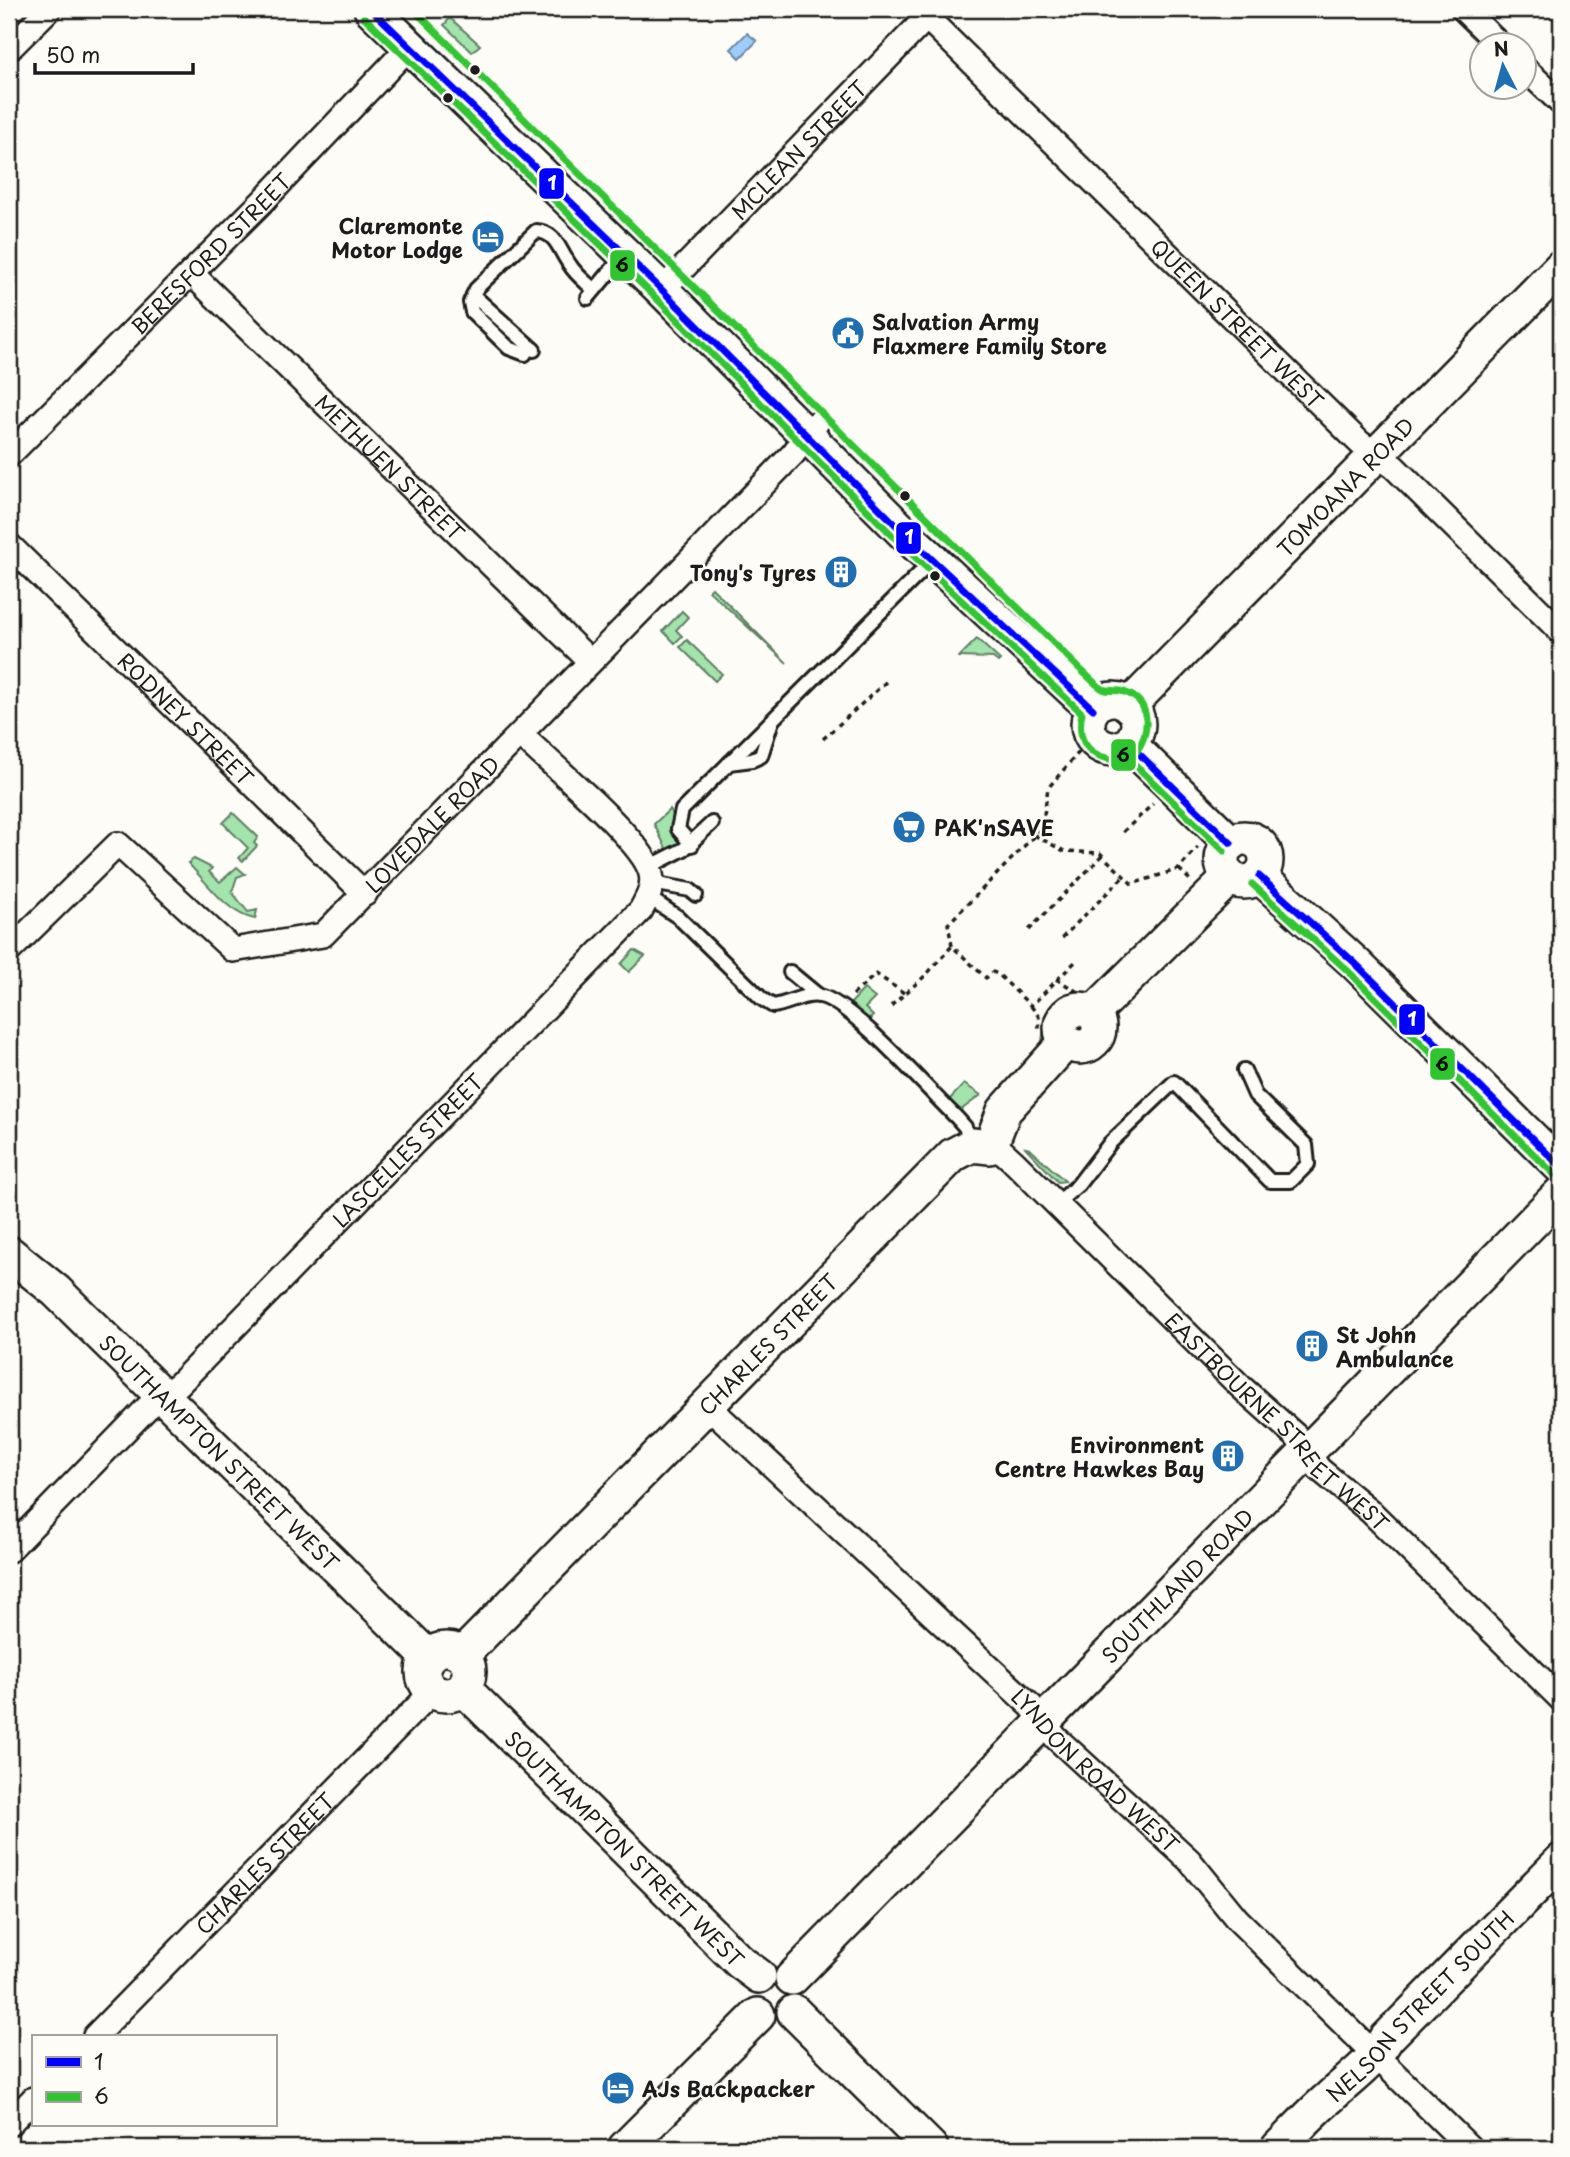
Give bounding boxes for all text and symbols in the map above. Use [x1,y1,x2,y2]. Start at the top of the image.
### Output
scale bar [35,32,192,76]
north arrow [1468,32,1538,102]
text: N [1492,33,1510,63]
text: 50 m [46,38,100,70]
unlabelled marker [468,63,482,77]
street label: MCLEAN STREET [723,72,874,226]
unlabelled marker [441,91,455,105]
street label: BERESFORD STREET [123,165,298,341]
line badge: 1 [538,167,565,200]
text: 1 [547,168,557,196]
place label: Claremonte Motor Lodge [331,209,463,265]
hotel icon: Claremonte Motor Lodge [469,218,507,256]
street label: QUEEN STREET WEST [1144,231,1331,415]
line badge: 6 [609,249,636,282]
text: 6 [615,250,629,278]
place label: Salvation Army Flaxmere Family Store [872,305,1107,361]
public building icon: Salvation Army Flaxmere Family Store [829,314,867,352]
street label: METHUEN STREET [308,386,473,548]
street label: TOMOANA ROAD [1269,409,1421,563]
unlabelled marker [898,489,912,503]
line badge: 1 [895,521,922,555]
text: 1 [904,522,914,550]
building icon: Tony's Tyres [822,553,860,591]
place label: Tony's Tyres [690,556,816,588]
unlabelled marker [928,569,942,583]
street label: RODNEY STREET [111,645,261,793]
line badge: 6 [1110,738,1137,772]
text: 6 [1116,740,1130,768]
street label: LOVEDALE ROAD [357,748,507,900]
supermarket icon: PAK'nSAVE [890,808,928,846]
place label: PAK'nSAVE [934,811,1054,843]
line badge: 1 [1398,1003,1426,1036]
text: 1 [1407,1004,1417,1032]
line badge: 6 [1429,1047,1456,1081]
text: 6 [1435,1049,1449,1077]
street label: LASCELLES STREET [324,1065,491,1234]
street label: CHARLES STREET [690,1265,845,1422]
street label: EASTBOURNE STREET WEST [1158,1305,1397,1538]
place label: St John Ambulance [1336,1318,1454,1374]
street label: SOUTHAMPTON STREET WEST [93,1327,347,1578]
building icon: St John Ambulance [1293,1327,1331,1365]
place label: Environment Centre Hawkes Bay [995,1428,1204,1484]
building icon: Environment Centre Hawkes Bay [1209,1437,1247,1475]
street label: SOUTHLAND ROAD [1093,1500,1260,1670]
street label: LYNDON ROAD WEST [1005,1680,1187,1860]
street label: SOUTHAMPTON STREET WEST [498,1723,753,1975]
street label: CHARLES STREET [187,1785,342,1941]
street label: NELSON STREET SOUTH [1319,1902,1521,2109]
legend [32,2035,276,2126]
text: 1 [94,2045,103,2077]
hotel icon: AJs Backpacker [599,2069,637,2107]
place label: AJs Backpacker [641,2072,815,2104]
text: 6 [94,2079,109,2111]

